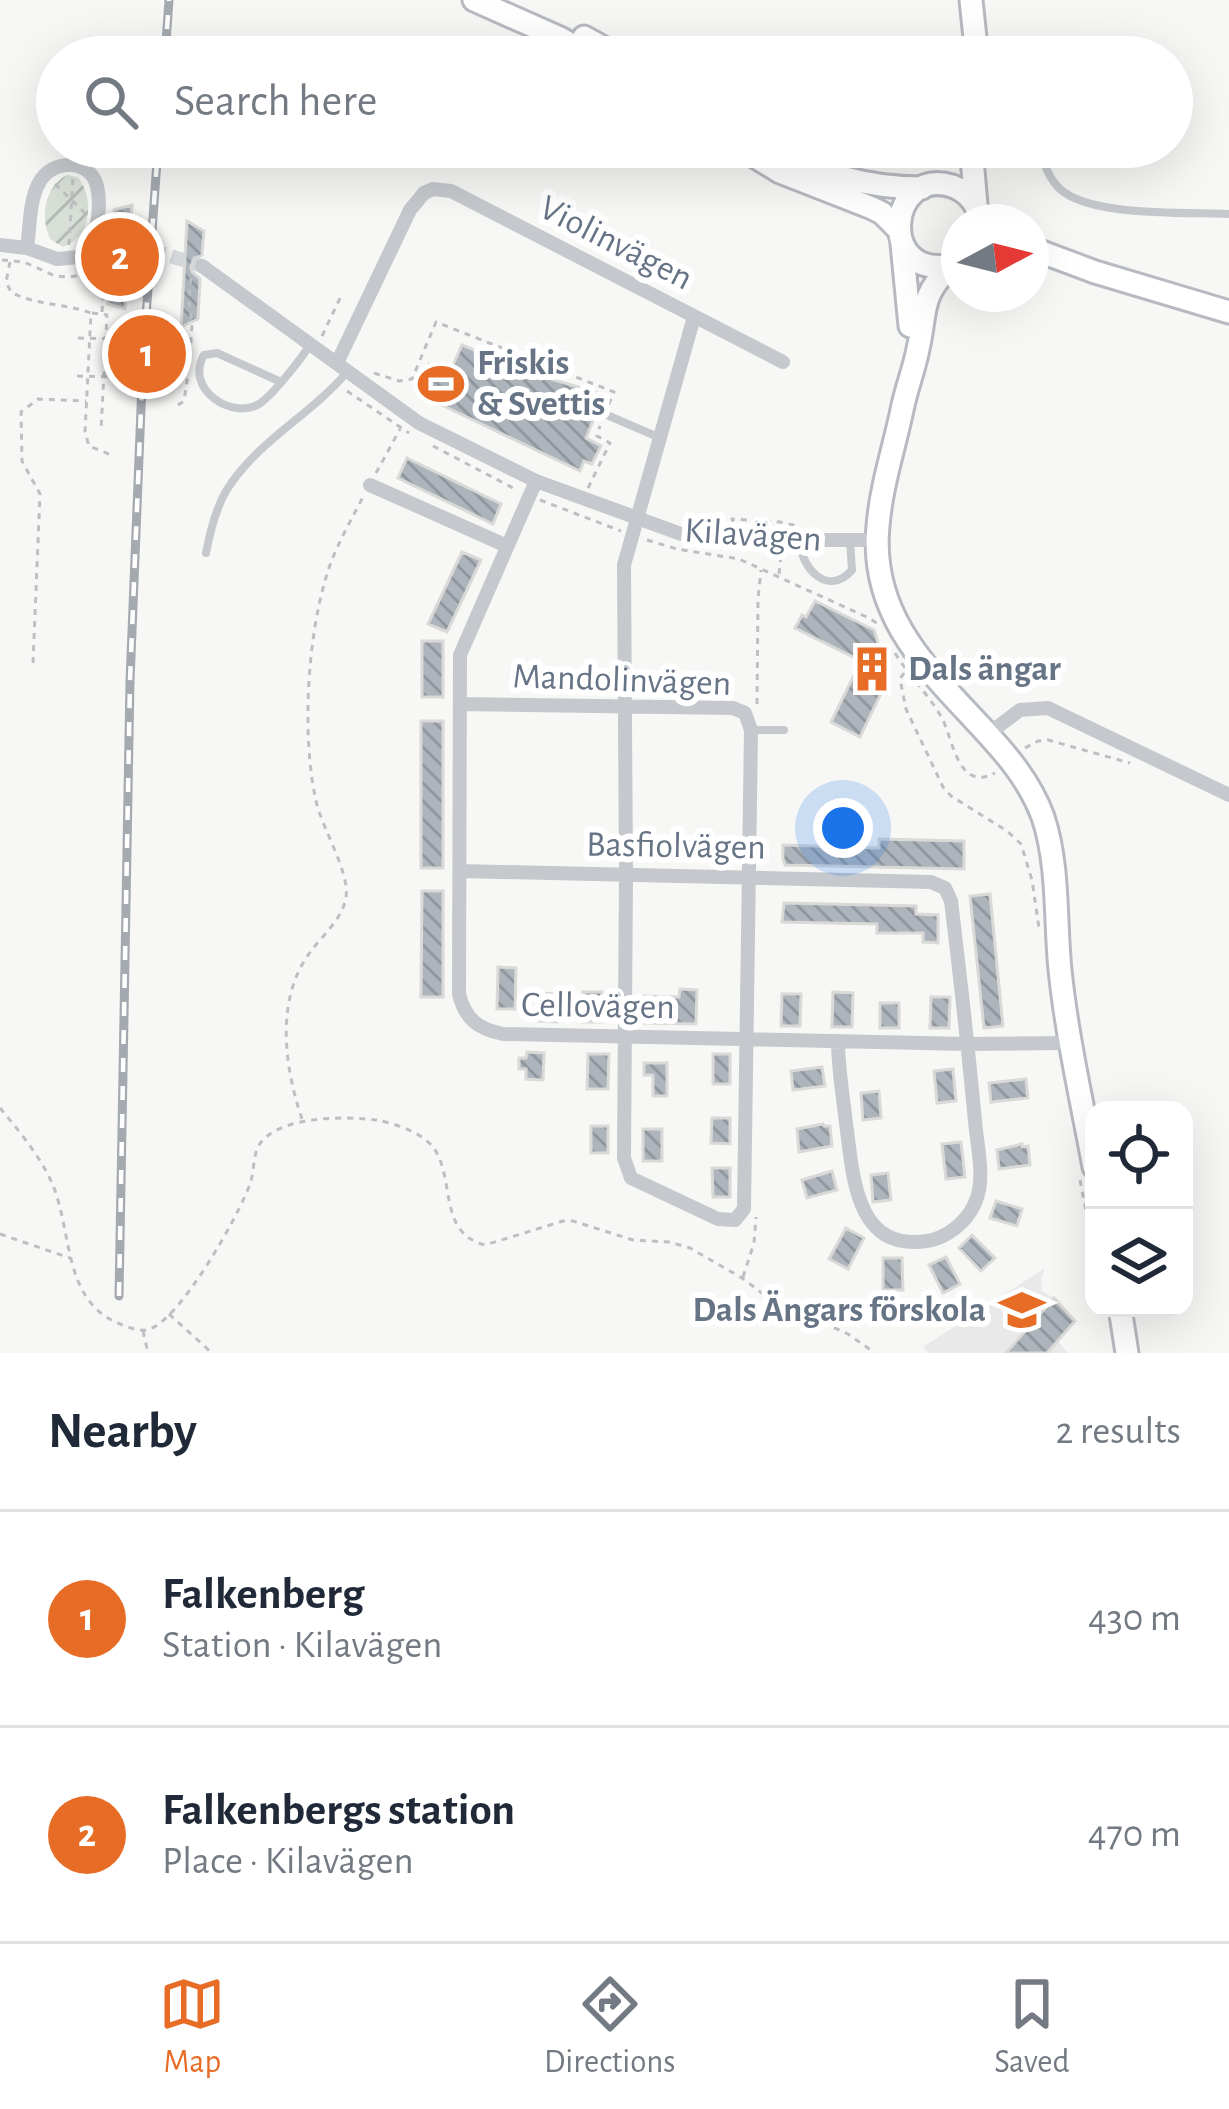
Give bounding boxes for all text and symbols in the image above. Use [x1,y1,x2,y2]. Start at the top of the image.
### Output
search box [36,36,1193,168]
icon: search [78,69,144,135]
text: Search here [174,79,377,124]
street label: Violinvägen [534,189,698,297]
north arrow [941,204,1049,312]
pin: 2 [81,212,159,302]
pin: 1 [108,309,186,399]
place label: Friskis & Svettis [477,345,605,422]
sports icon: Friskis & Svettis [416,359,466,409]
street label: Kilavägen [683,512,823,558]
building icon: Dals ängar [847,644,897,694]
place label: Dals ängar [908,651,1061,687]
street label: Mandolinvägen [512,658,732,702]
your location [813,798,873,858]
street label: Basfiolvägen [586,826,766,866]
street label: Cellovägen [521,987,675,1025]
map controls [1085,1101,1193,1317]
button: locate [1085,1101,1193,1209]
button: layers [1085,1209,1193,1317]
school or university icon: Dals Ängars förskola [997,1285,1047,1335]
place label: Dals Ängars förskola [692,1290,986,1328]
text: Nearby [48,1406,197,1457]
text: 2 results [1055,1412,1181,1451]
text: Falkenberg [162,1572,364,1617]
text: 1 [80,1599,94,1638]
text: 430 m [1088,1599,1181,1638]
text: Station · Kilavägen [162,1626,442,1665]
text: Falkenbergs station [162,1788,515,1833]
text: 2 [78,1815,96,1854]
text: 470 m [1088,1815,1181,1854]
text: Place · Kilavägen [162,1842,414,1881]
tab: Map [159,1971,225,2083]
tab: Directions [544,1971,675,2083]
tab: Saved [994,1971,1070,2083]

